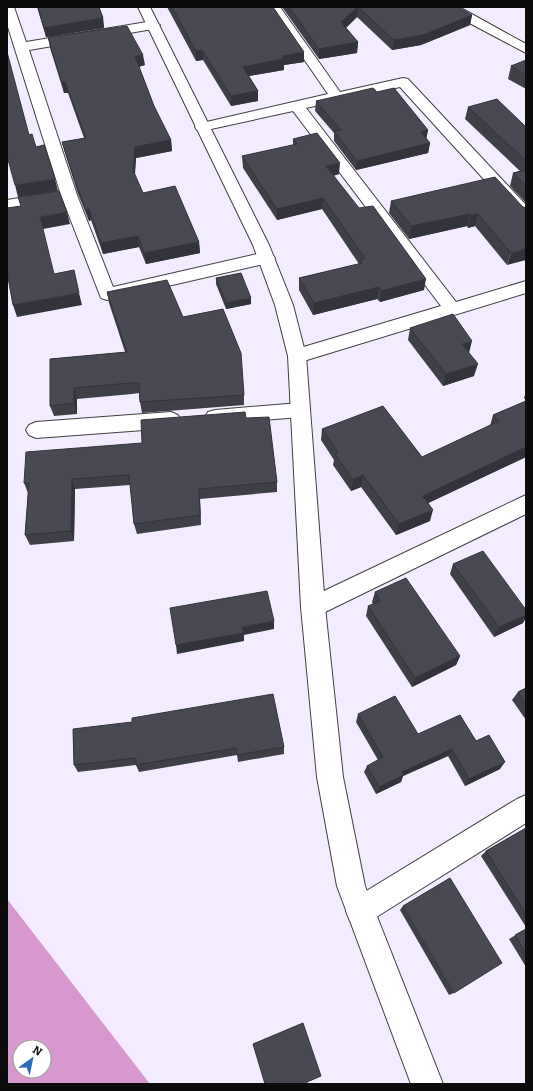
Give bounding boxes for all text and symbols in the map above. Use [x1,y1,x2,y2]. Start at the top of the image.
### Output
north arrow [12,1039,52,1079]
text: N [30,1043,45,1059]

